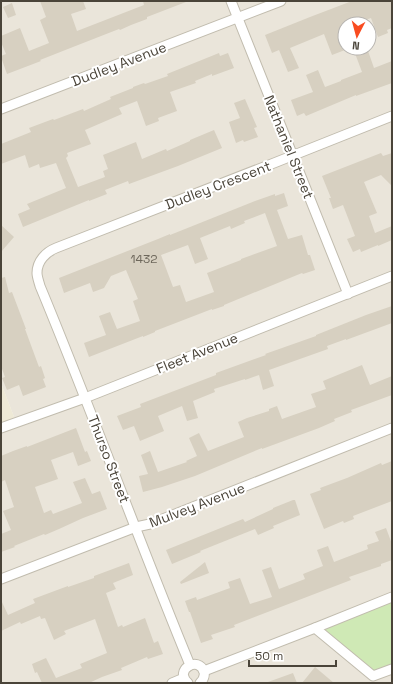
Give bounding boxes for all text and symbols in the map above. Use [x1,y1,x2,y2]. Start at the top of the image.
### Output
north arrow [337,16,377,56]
street label: Dudley Avenue [69,38,169,90]
text: N [352,39,360,53]
street label: Nathaniel Street [260,93,318,201]
street label: Dudley Crescent [163,157,273,213]
house number: 1432 [130,251,158,267]
street label: Fleet Avenue [153,328,241,378]
street label: Thurso Street [84,412,134,506]
street label: Mulvey Avenue [147,478,247,532]
scale bar [249,642,336,668]
text: 50 m [255,648,283,664]

